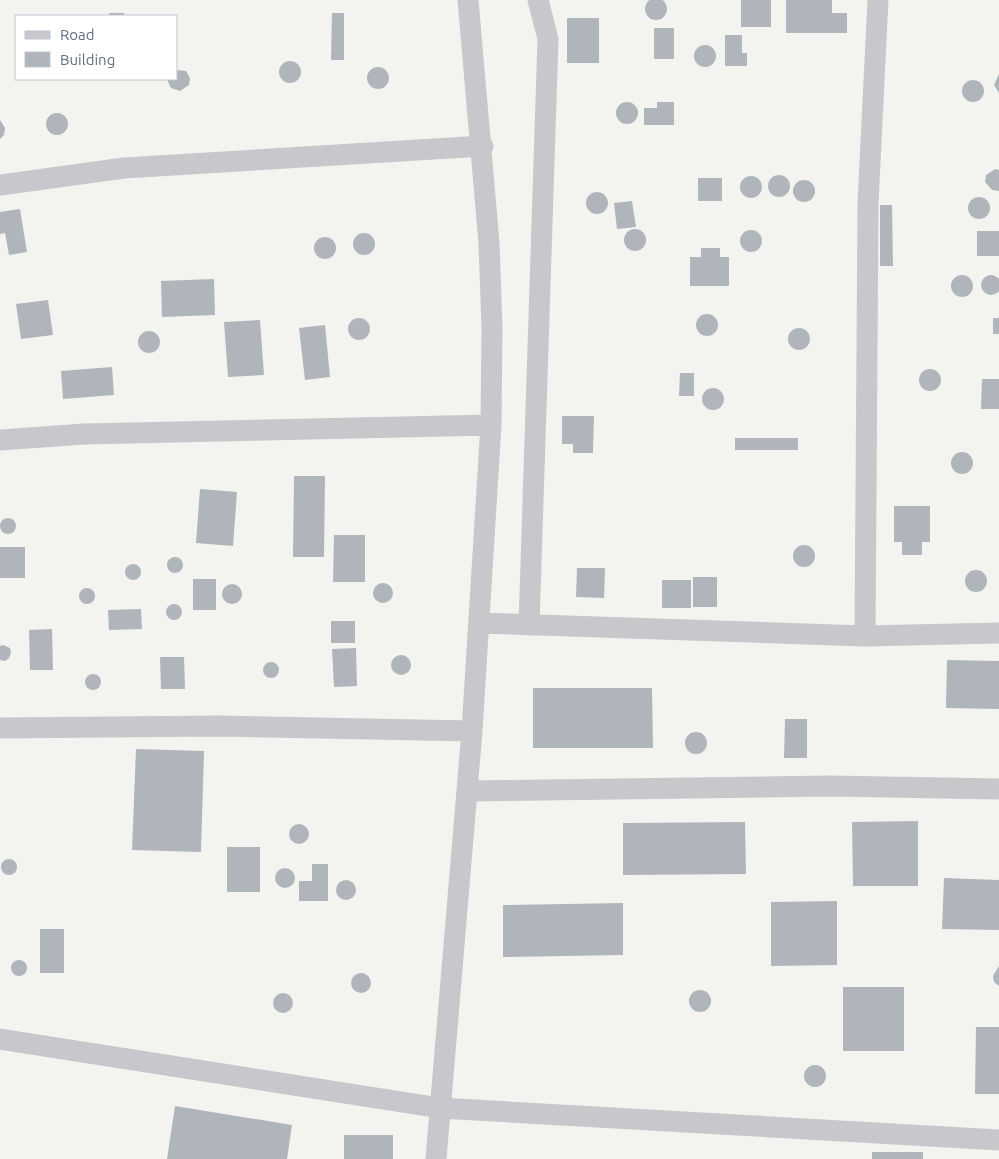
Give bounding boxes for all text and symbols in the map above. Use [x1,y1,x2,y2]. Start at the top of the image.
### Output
legend [15,15,178,80]
text: Road [60,26,95,43]
text: Building [60,51,115,68]

